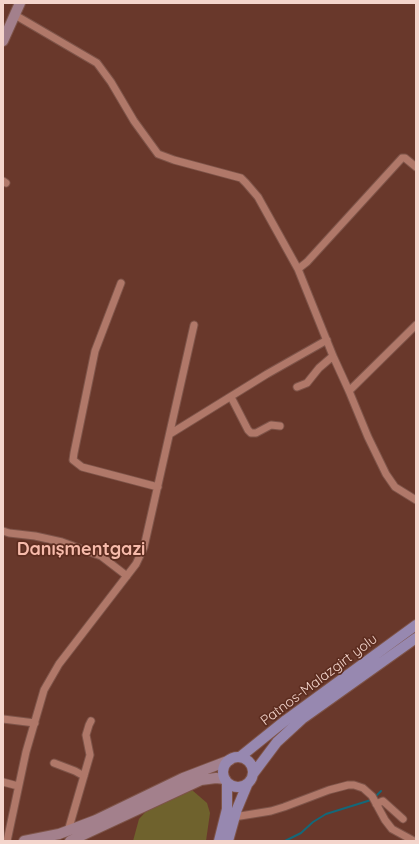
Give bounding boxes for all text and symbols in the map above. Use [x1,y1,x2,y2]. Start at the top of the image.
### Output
district label: Danışmentgazi [17,539,145,561]
street label: Patnos-Malazgirt yolu [257,631,381,729]

